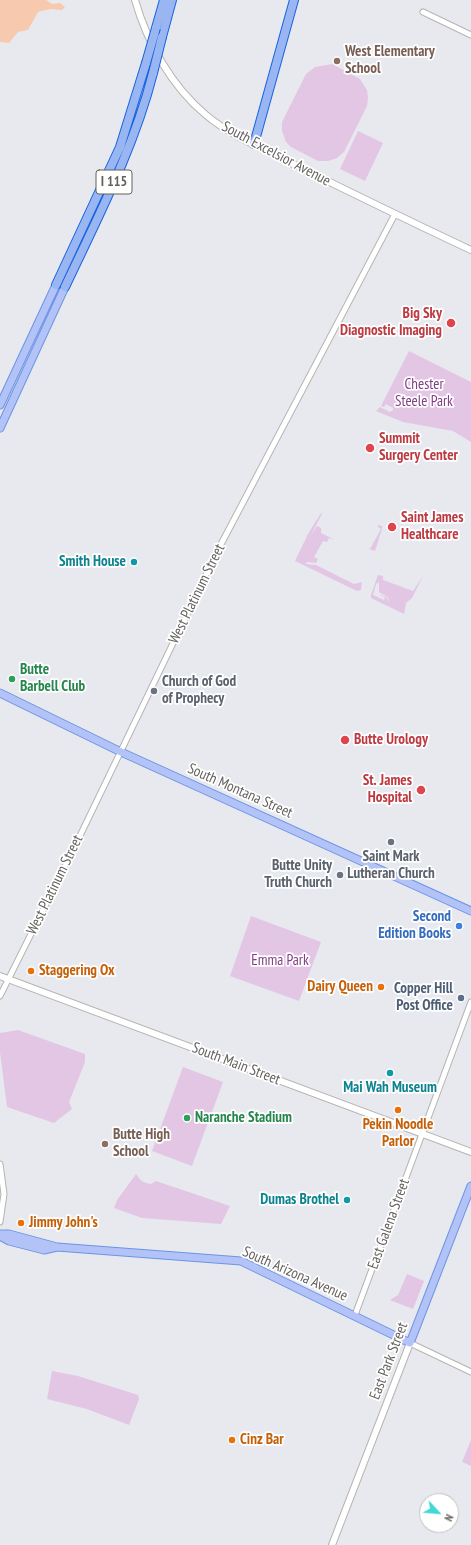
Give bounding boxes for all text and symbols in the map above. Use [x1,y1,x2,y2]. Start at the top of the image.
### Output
place label: West Elementary School [345,43,435,78]
marker: West Elementary School [332,56,342,66]
street label: South Excelsior Avenue [219,118,333,190]
road number: I 115 [96,170,132,194]
place label: Big Sky Diagnostic Imaging [340,305,442,340]
marker: Big Sky Diagnostic Imaging [445,317,457,329]
park label: Chester Steele Park [395,376,453,411]
place label: Summit Surgery Center [379,430,458,465]
marker: Summit Surgery Center [364,442,376,454]
place label: Saint James Healthcare [401,509,463,544]
marker: Saint James Healthcare [386,521,398,533]
street label: West Platinum Street [165,541,229,647]
place label: Smith House [59,553,126,571]
marker: Smith House [129,557,139,567]
place label: Butte Barbell Club [20,661,85,696]
place label: Church of God of Prophecy [162,673,236,708]
marker: Butte Barbell Club [7,674,17,684]
marker: Church of God of Prophecy [149,686,159,696]
place label: Butte Urology [354,731,428,749]
marker: Butte Urology [339,734,351,746]
street label: South Montana Street [185,760,295,822]
place label: St. James Hospital [363,772,412,807]
marker: St. James Hospital [415,784,427,796]
street label: West Platinum Street [23,832,87,938]
marker: Saint Mark Lutheran Church [386,837,396,847]
place label: Saint Mark Lutheran Church [347,848,435,883]
place label: Butte Unity Truth Church [264,857,332,892]
marker: Butte Unity Truth Church [335,870,345,880]
place label: Second Edition Books [378,908,451,943]
marker: Second Edition Books [454,921,464,931]
park label: Emma Park [251,952,309,970]
place label: Staggering Ox [39,962,115,980]
marker: Staggering Ox [26,966,36,976]
place label: Dairy Queen [307,978,373,996]
place label: Copper Hill Post Office [394,980,453,1015]
marker: Dairy Queen [376,982,386,992]
marker: Copper Hill Post Office [456,993,466,1003]
street label: South Main Street [189,1039,283,1089]
marker: Mai Wah Museum [385,1068,395,1078]
place label: Mai Wah Museum [343,1079,437,1097]
marker: Pekin Noodle Parlor [393,1105,403,1115]
place label: Naranche Stadium [195,1109,292,1127]
marker: Naranche Stadium [182,1113,192,1123]
place label: Pekin Noodle Parlor [363,1116,433,1151]
place label: Butte High School [113,1126,170,1161]
marker: Butte High School [100,1139,110,1149]
street label: East Galena Street [364,1176,414,1272]
place label: Dumas Brothel [260,1191,339,1209]
marker: Dumas Brothel [342,1195,352,1205]
place label: Jimmy John's [29,1214,98,1232]
marker: Jimmy John's [16,1218,26,1228]
street label: South Arizona Avenue [240,1243,350,1305]
street label: East Park Street [366,1320,412,1402]
place label: Cinz Bar [240,1431,284,1449]
marker: Cinz Bar [227,1435,237,1445]
north arrow [419,1493,459,1533]
text: N [441,1512,456,1524]

